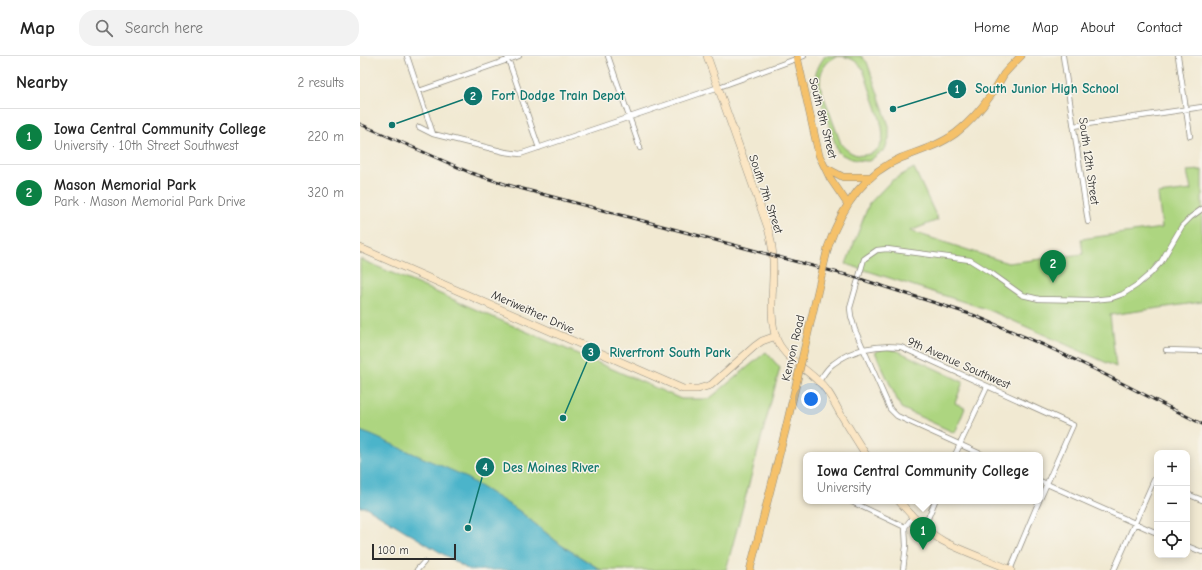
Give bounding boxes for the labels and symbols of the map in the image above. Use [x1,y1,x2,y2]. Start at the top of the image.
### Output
street label: South 8th Street [806,76,840,161]
callout: South Junior High School [947,76,1127,101]
text: South Junior High School [975,81,1119,96]
text: 1 [955,82,960,96]
callout: Fort Dodge Train Depot [463,83,633,108]
text: Fort Dodge Train Depot [491,88,625,103]
text: 2 [470,89,476,103]
street label: South 12th Street [1076,116,1102,206]
street label: South 7th Street [746,153,786,236]
pin: 2 [1040,250,1066,283]
street label: Meriweither Drive [489,287,577,337]
street label: Kenyon Road [779,314,807,382]
street label: 9th Avenue Southwest [905,334,1013,392]
callout: Riverfront South Park [581,340,739,365]
text: 3 [588,345,594,359]
text: Riverfront South Park [609,345,731,360]
your location [801,389,821,409]
callout: Des Moines River [475,454,608,479]
text: 4 [482,460,488,474]
text: Des Moines River [503,460,600,475]
pin: 1 [910,517,936,550]
scale bar [372,542,456,561]

